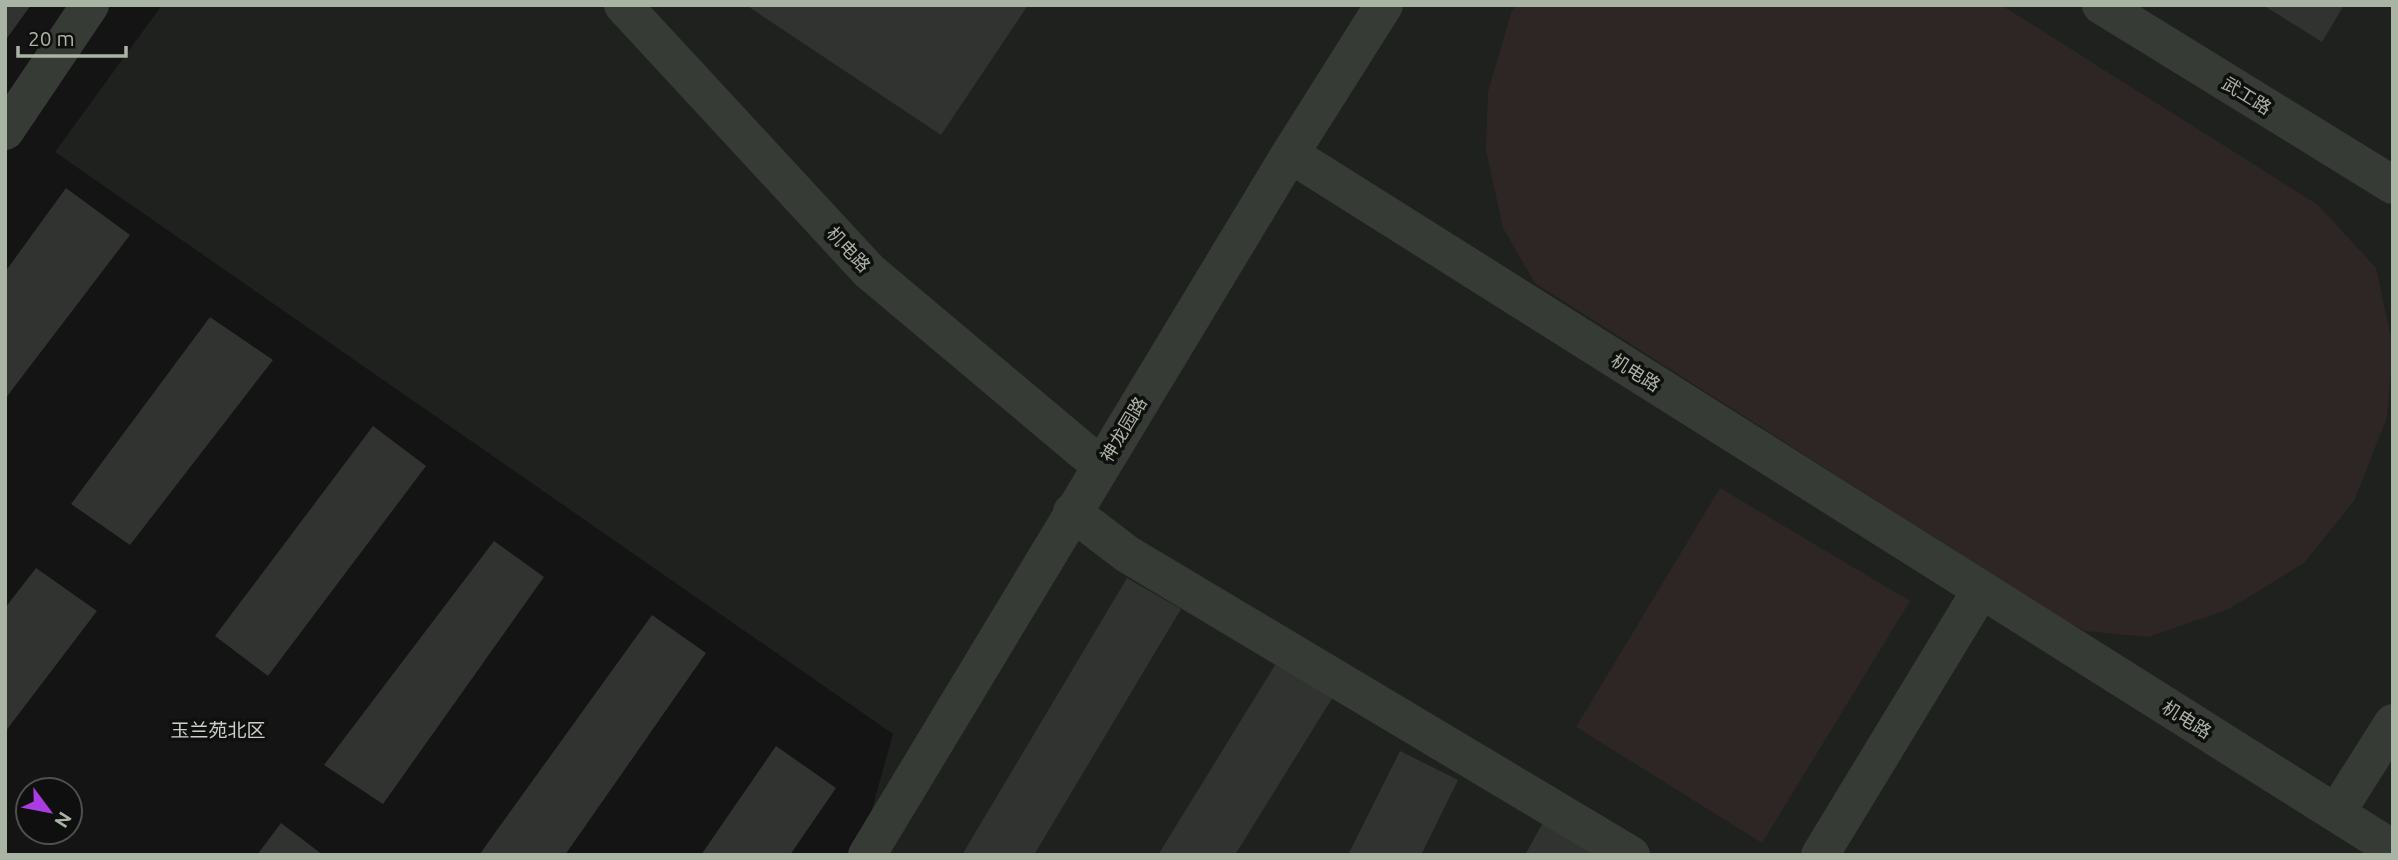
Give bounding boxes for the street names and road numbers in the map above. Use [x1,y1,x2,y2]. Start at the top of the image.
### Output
street label: 武工路 [2219,72,2275,118]
street label: 机电路 [823,222,875,276]
street label: 机电路 [1608,349,1664,395]
street label: 神龙园路 [1096,393,1150,465]
street label: 机电路 [2159,696,2215,742]

